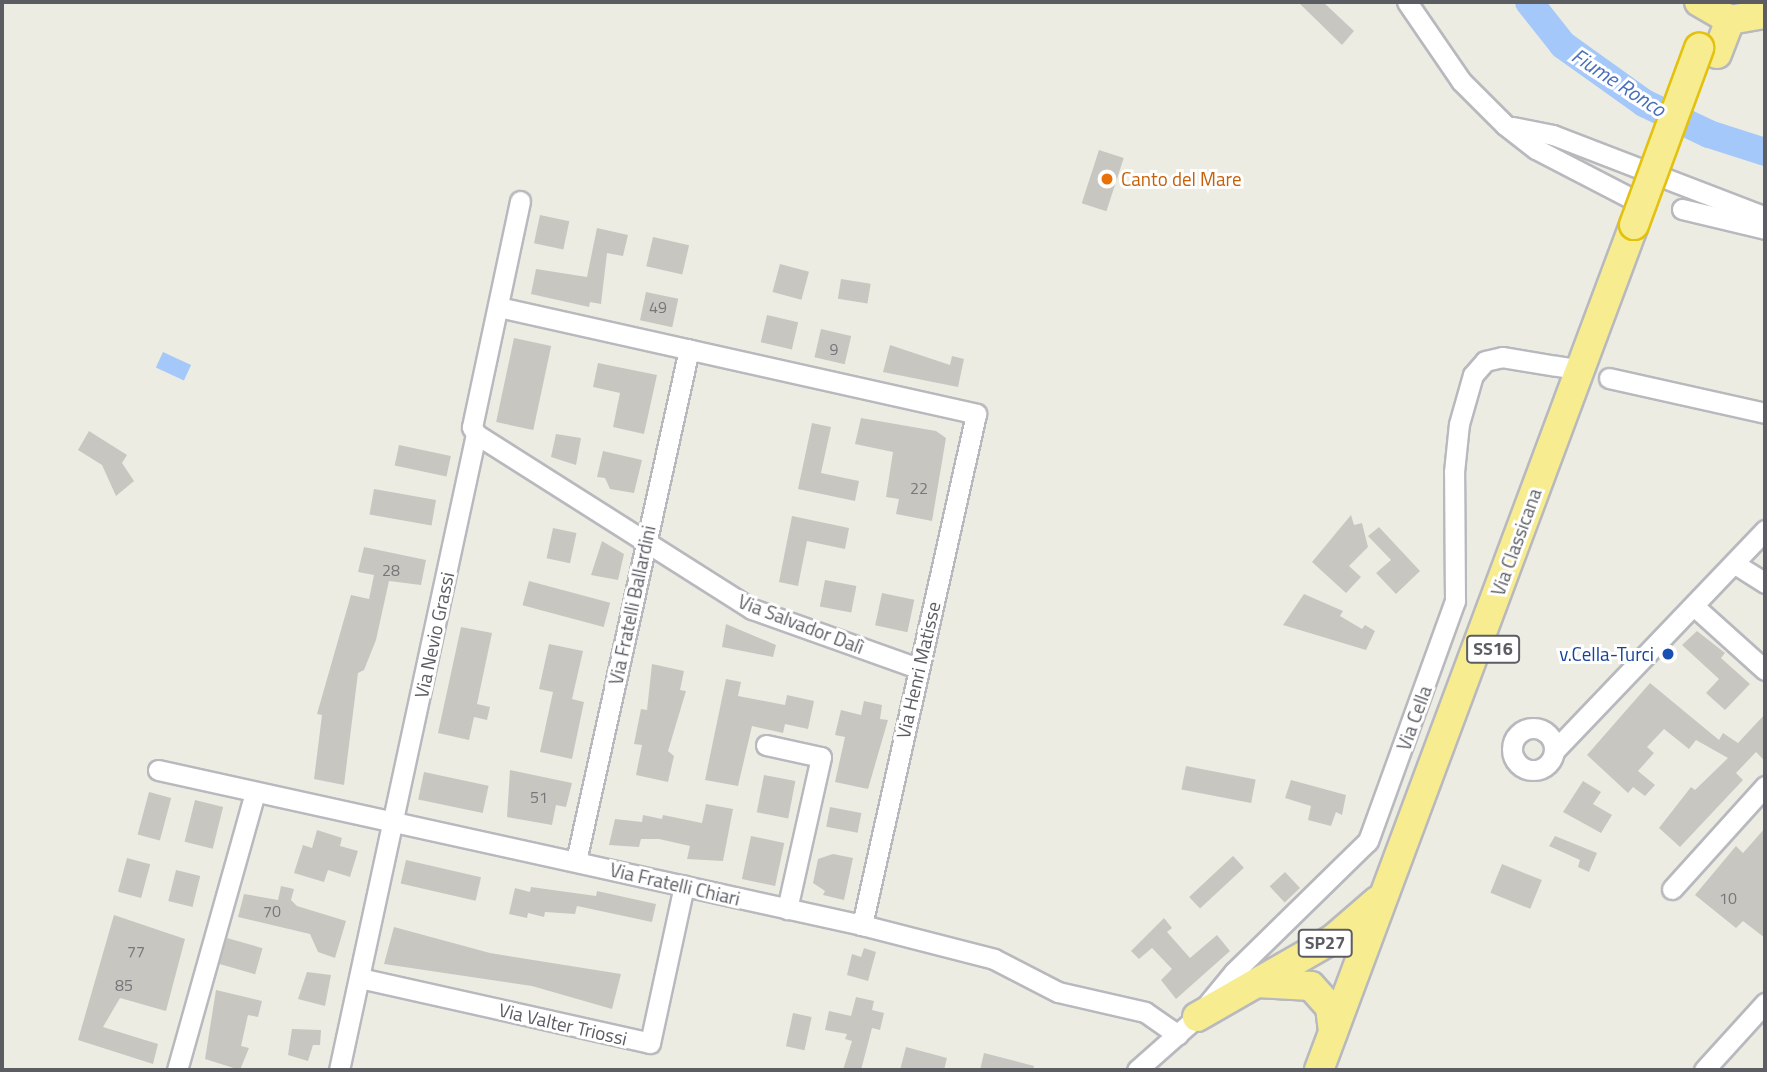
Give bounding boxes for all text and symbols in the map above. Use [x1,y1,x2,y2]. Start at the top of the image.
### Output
water label: Fiume Ronco [1567,42,1671,122]
place label: Canto del Mare [1121,168,1242,190]
marker: Canto del Mare [1099,171,1115,187]
house number: 49 [649,297,667,317]
house number: 9 [830,339,838,359]
house number: 22 [910,478,928,498]
street label: Via Classicana [1486,485,1546,599]
street label: Via Fratelli Ballardini [604,523,660,687]
house number: 28 [382,560,400,580]
street label: Via Nevio Grassi [410,570,458,700]
street label: Via Salvador Dalì [735,590,867,658]
street label: Via Henri Matisse [891,599,945,741]
road number: SS16 [1465,634,1521,664]
place label: v.Cella-Turci [1559,643,1654,665]
marker: v.Cella-Turci [1660,646,1676,662]
street label: Via Cella [1392,683,1436,753]
house number: 51 [530,787,548,807]
street label: Via Fratelli Chiari [608,858,742,910]
house number: 10 [1719,888,1737,908]
house number: 70 [263,901,281,921]
road number: SP27 [1297,928,1353,958]
house number: 77 [127,941,145,961]
house number: 85 [115,975,133,995]
street label: Via Valter Triossi [496,998,630,1050]

